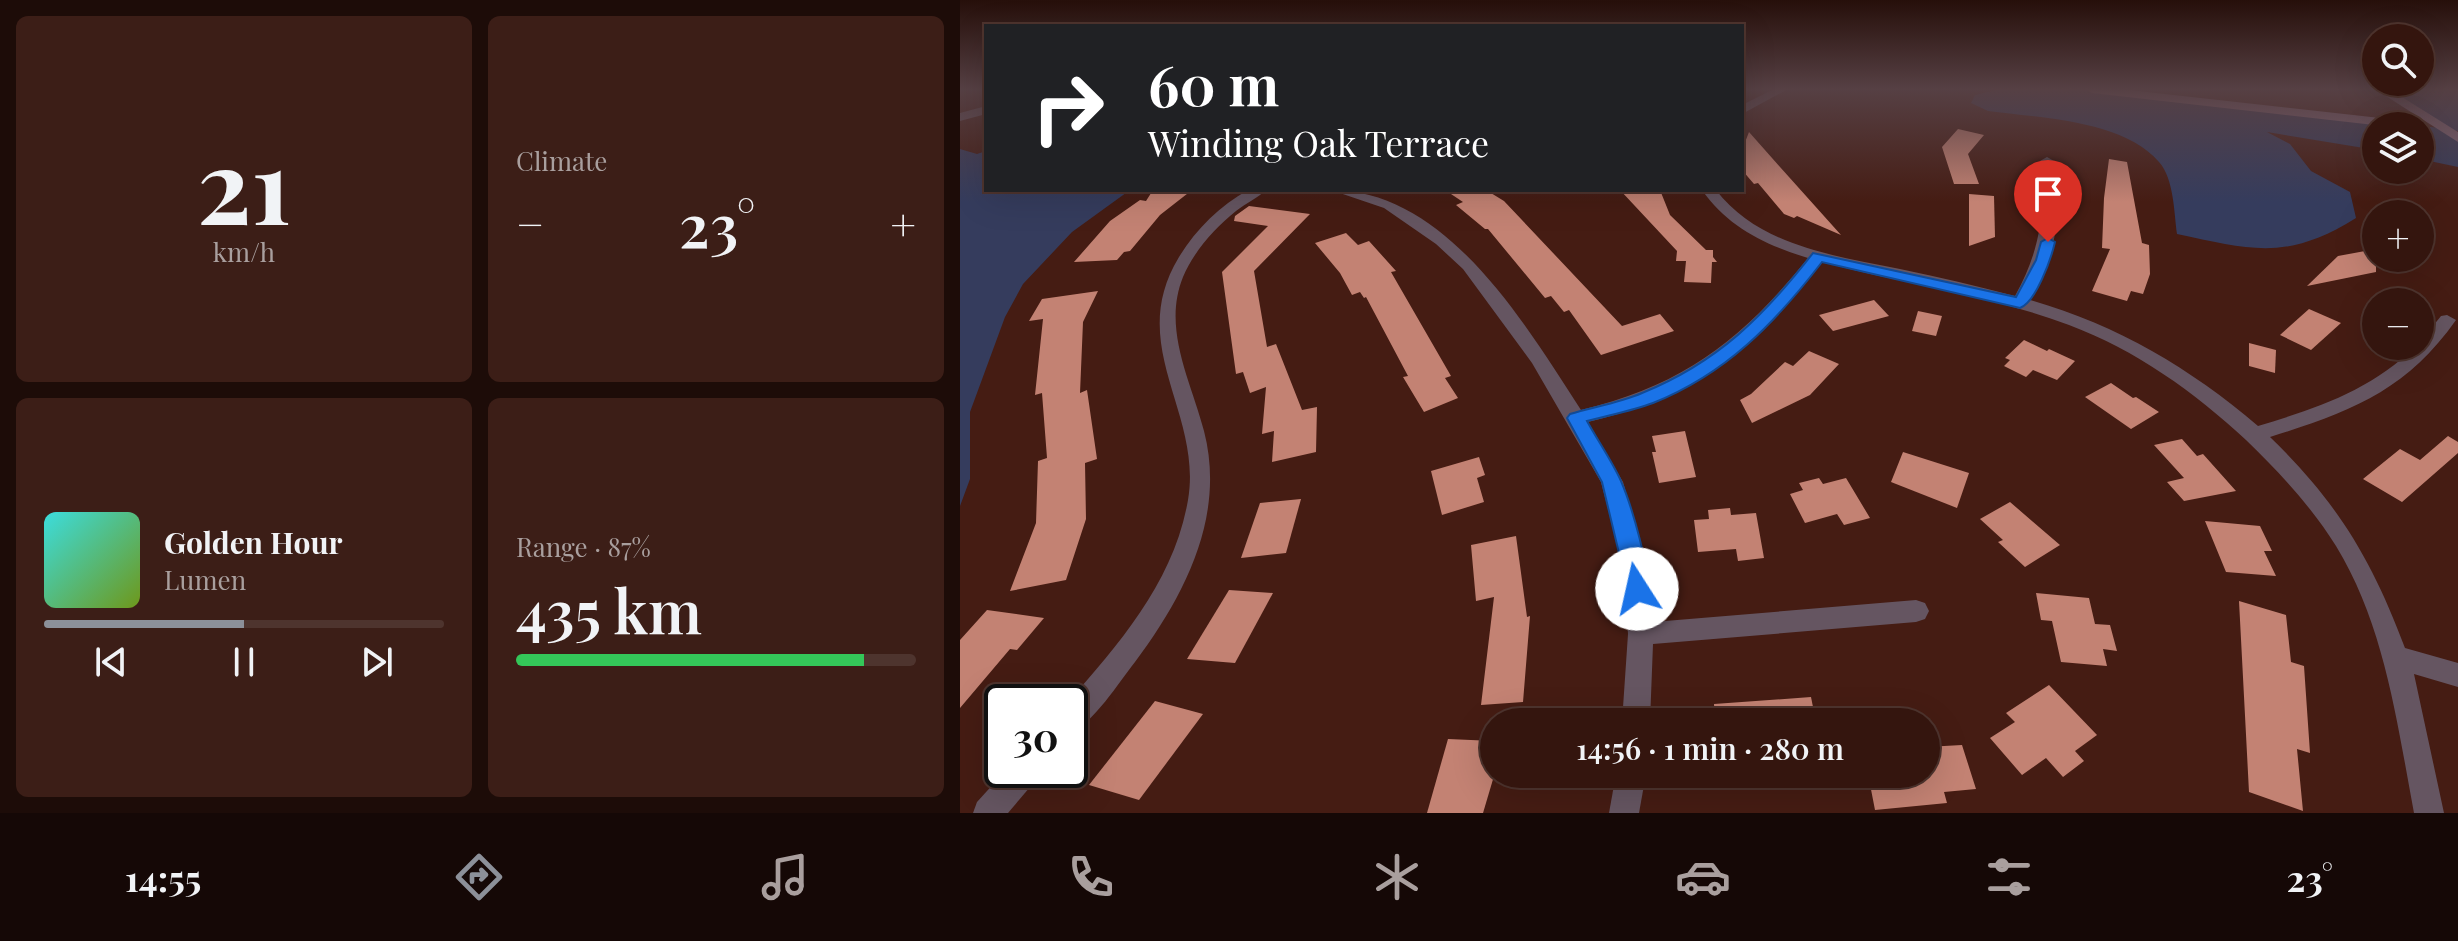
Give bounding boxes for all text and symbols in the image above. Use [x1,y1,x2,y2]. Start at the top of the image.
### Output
map controls [2362,24,2434,360]
button: search [2362,24,2434,96]
text: 60 m [1148,46,1279,121]
icon: right [1016,56,1120,160]
text: 21 [197,112,291,251]
button: layers [2362,112,2434,184]
text: Winding Oak Terrace [1148,118,1489,166]
text: Climate [516,143,607,178]
pin [2014,160,2082,242]
icon: arrive [2026,172,2070,216]
text: 23° [679,183,756,263]
text: − [516,193,544,252]
text: + [890,193,916,252]
button: + [2362,200,2434,272]
text: km/h [213,234,275,269]
button: − [2362,288,2434,360]
text: Golden Hour [164,522,343,562]
text: Range · 87% [516,529,651,564]
position arrow [1595,547,1679,631]
text: Lumen [164,562,246,597]
text: 435 km [516,569,702,649]
icon: previous [89,640,133,684]
icon: pause [222,640,266,684]
icon: next [355,640,399,684]
speed limit sign: 30 [984,684,1088,788]
text: 14:56 · 1 min · 280 m [1576,728,1844,768]
icon: directions [451,849,507,905]
icon: music [757,849,813,905]
icon: phone [1063,849,1119,905]
icon: climate [1369,849,1425,905]
icon: car [1675,849,1731,905]
icon: filters [1981,849,2037,905]
text: 14:55 [125,853,201,901]
text: 23° [2286,853,2333,901]

